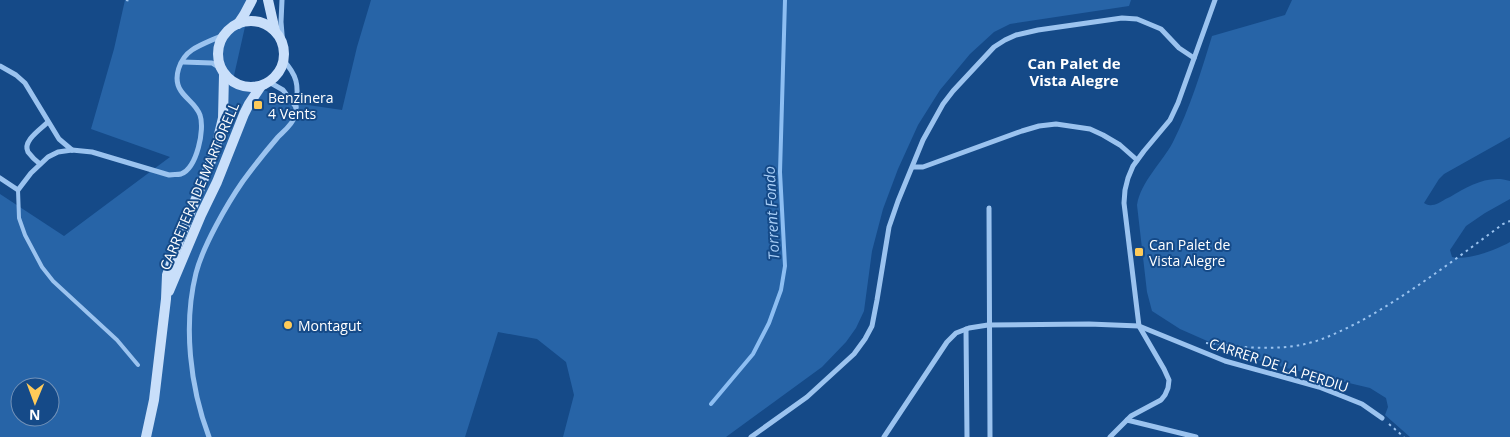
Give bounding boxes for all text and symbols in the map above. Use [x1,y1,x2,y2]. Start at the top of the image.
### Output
district label: Can Palet de Vista Alegre [1027,53,1121,90]
place label: Benzinera 4 Vents [268,88,334,123]
street label: CARRETERA DE MARTORELL [155,99,243,273]
marker: Benzinera 4 Vents [252,99,264,111]
water label: Torrent Fondo [759,165,783,261]
place label: Can Palet de Vista Alegre [1149,235,1231,270]
marker: Can Palet de Vista Alegre [1133,246,1145,258]
place label: Montagut [298,316,362,335]
marker: Montagut [282,319,294,331]
street label: CARRER DE LA PERDIU [1207,333,1351,397]
north arrow [10,377,60,427]
text: N [29,406,41,425]

